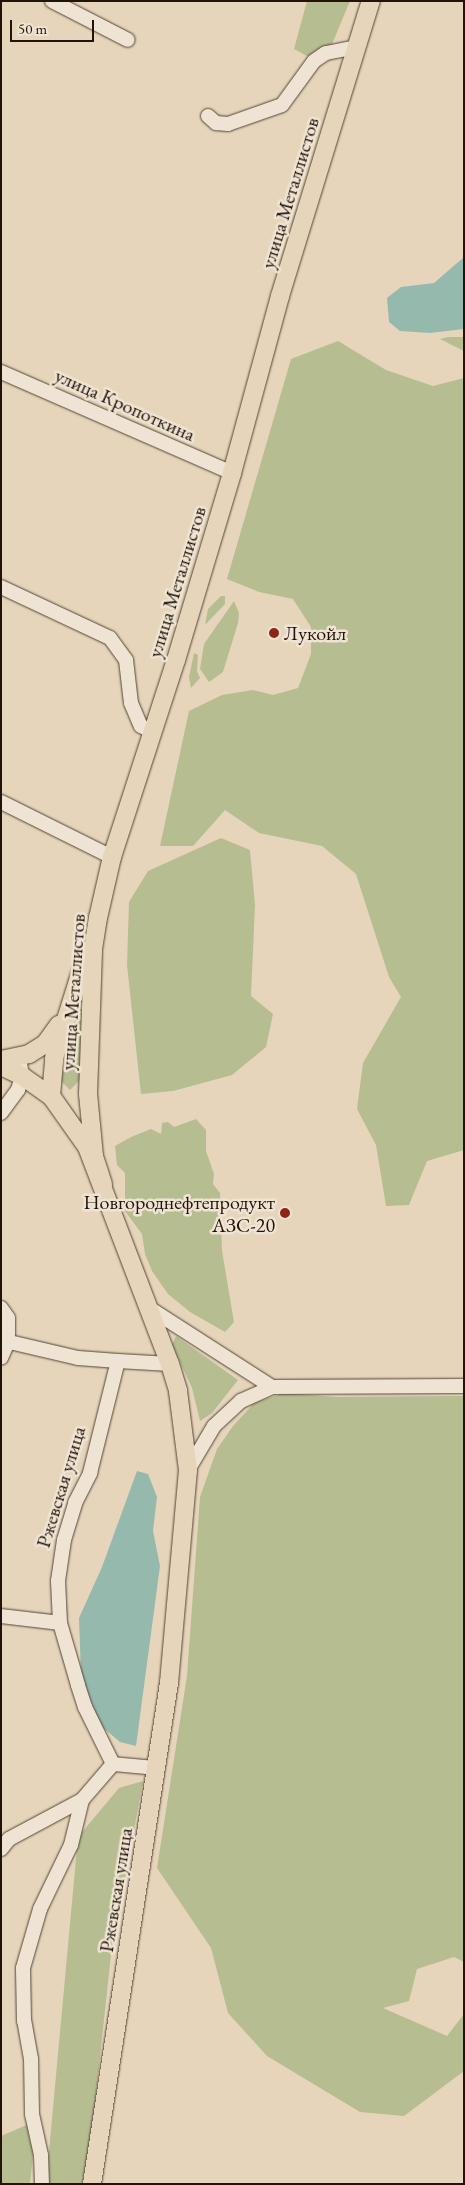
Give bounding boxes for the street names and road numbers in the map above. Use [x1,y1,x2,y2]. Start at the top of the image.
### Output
street label: улица Металлистов [256,115,324,271]
street label: улица Кропоткина [51,363,199,447]
street label: улица Металлистов [143,504,211,660]
street label: улица Металлистов [56,913,90,1071]
street label: Ржевская улица [31,1423,91,1551]
street label: Ржевская улица [94,1826,138,1954]

